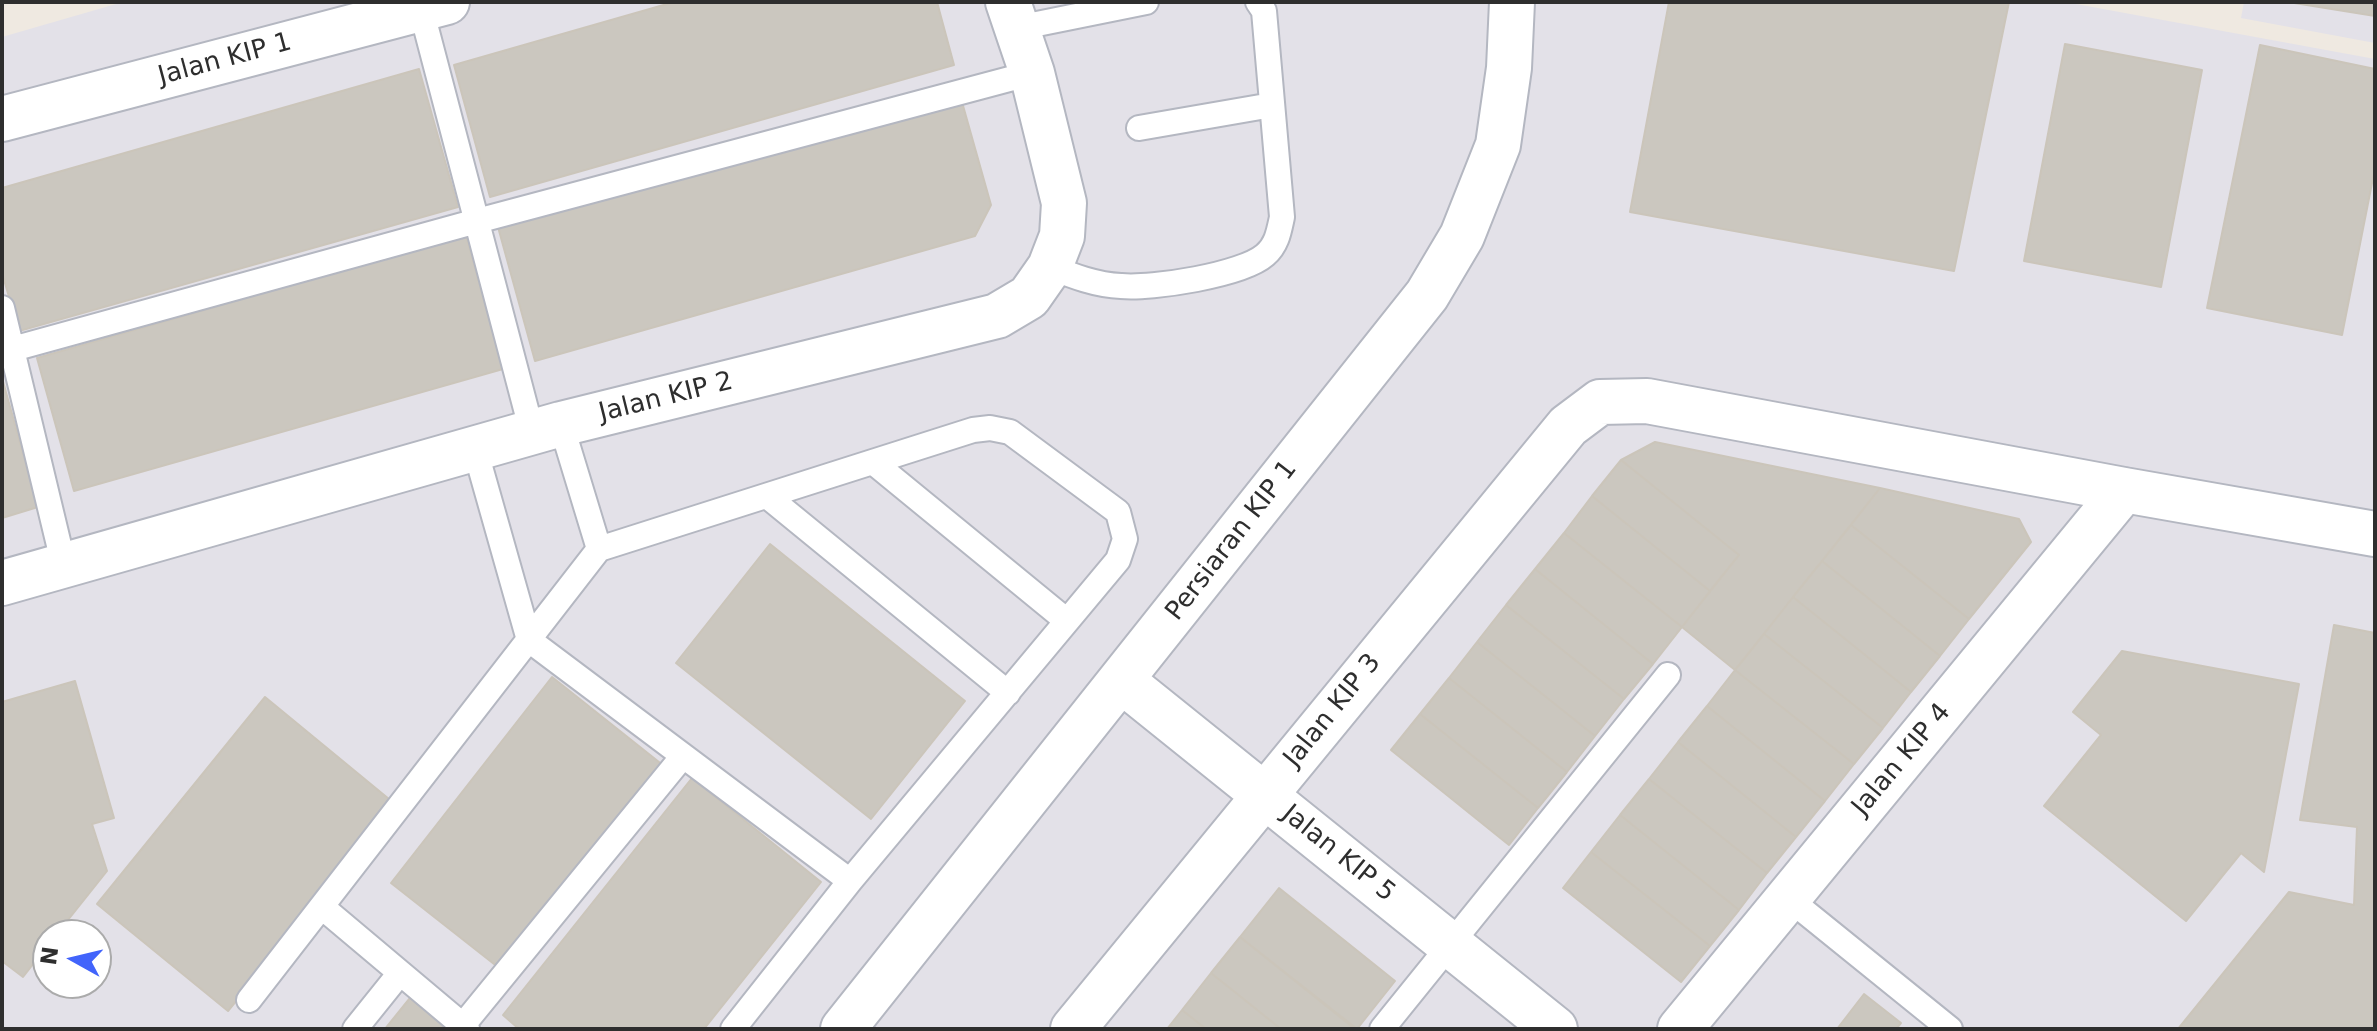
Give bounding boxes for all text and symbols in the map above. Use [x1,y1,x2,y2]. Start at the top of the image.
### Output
street label: Jalan KIP 1 [155,27,295,93]
street label: Jalan KIP 2 [596,366,736,430]
street label: Persiaran KIP 1 [1160,455,1304,627]
street label: Jalan KIP 3 [1278,648,1388,774]
street label: Jalan KIP 4 [1846,698,1958,822]
street label: Jalan KIP 5 [1275,799,1401,909]
north arrow [32,919,112,999]
text: N [36,945,63,967]

